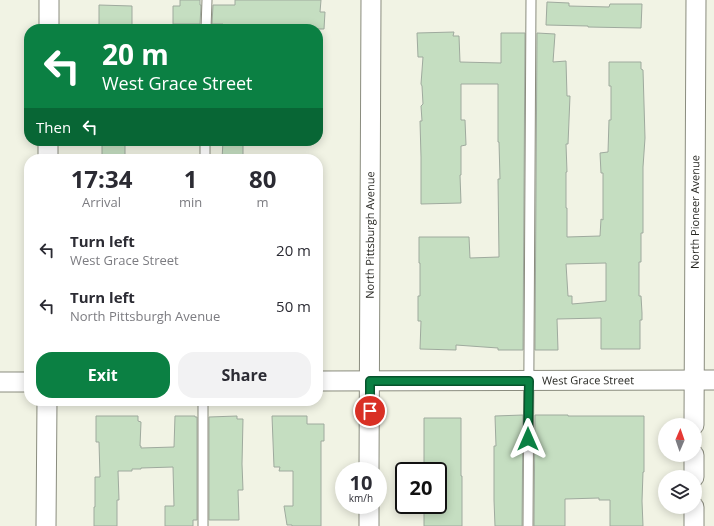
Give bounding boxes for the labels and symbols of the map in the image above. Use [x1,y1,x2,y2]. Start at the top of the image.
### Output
street label: North Pioneer Avenue [687,155,702,269]
street label: North Pittsburgh Avenue [362,171,377,299]
street label: West Grace Street [542,372,634,387]
pin [353,394,387,428]
position arrow [507,418,549,460]
north arrow [658,418,702,462]
speed limit sign: 20 [395,462,447,514]

